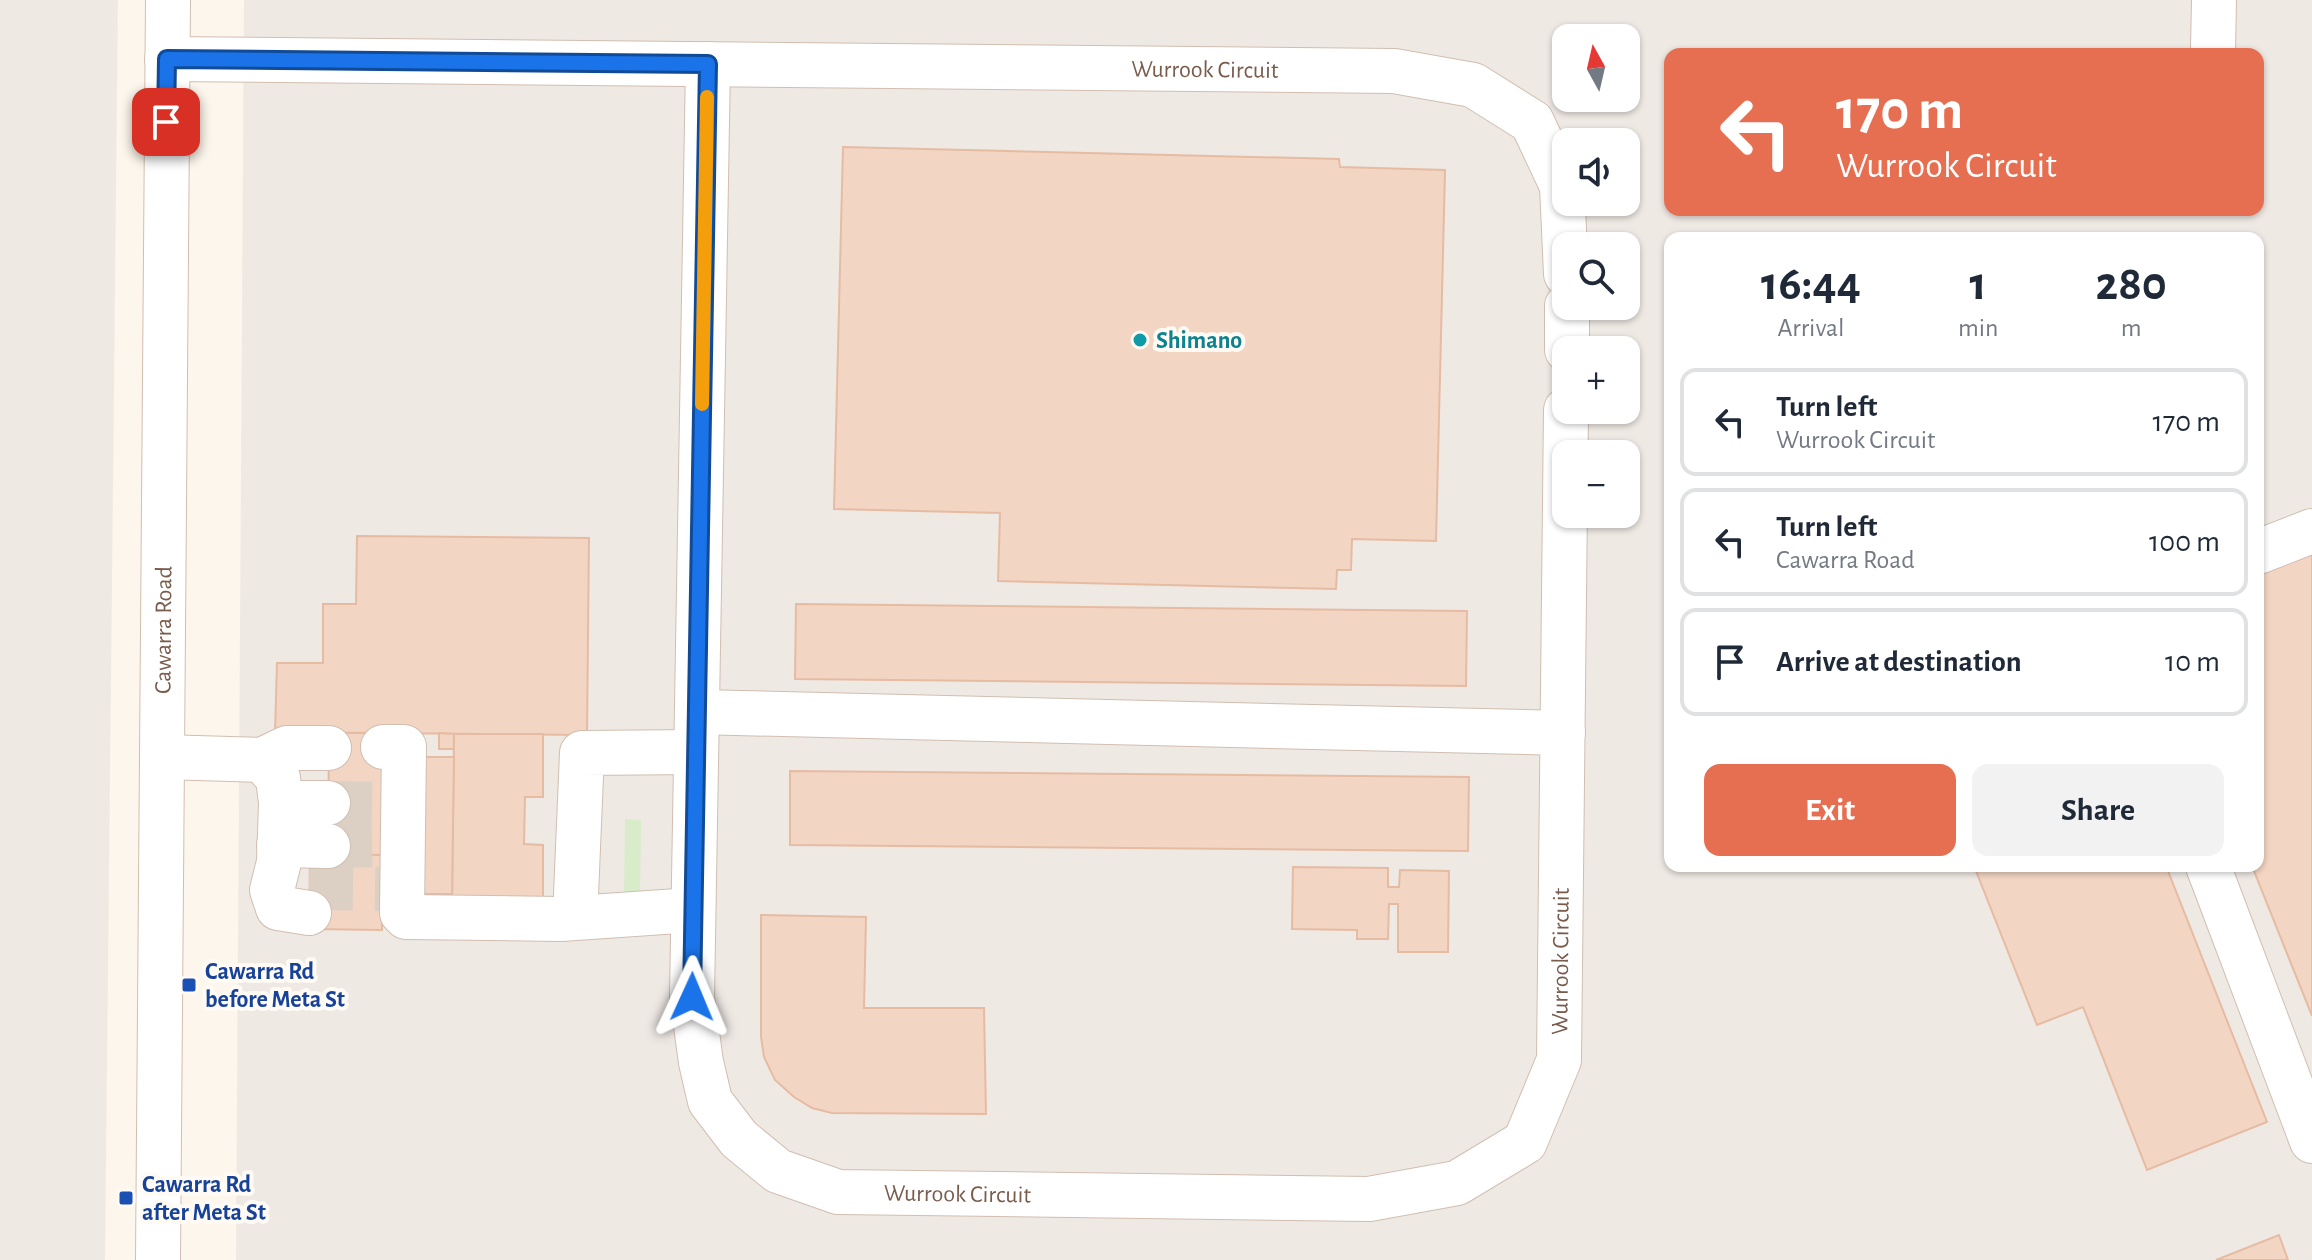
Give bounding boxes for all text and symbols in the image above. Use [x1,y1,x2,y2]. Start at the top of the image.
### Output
north arrow [1552,24,1640,112]
map controls [1552,24,1640,528]
street label: Wurrook Circuit [1131,57,1279,83]
icon: left [1704,80,1808,184]
text: 170 m [1836,83,1963,139]
pin [132,88,200,156]
icon: arrive [144,100,188,144]
button: sound [1552,128,1640,216]
text: Wurrook Circuit [1836,148,2057,184]
button: search [1552,232,1640,320]
text: 16:44 [1761,261,1861,309]
text: 1 [1970,261,1987,309]
text: 280 [2096,261,2167,309]
text: Arrival [1778,315,1844,341]
text: min [1958,315,1998,341]
text: m [2121,315,2142,341]
place label: Shimano [1156,329,1242,353]
marker: Shimano [1131,331,1149,349]
button: + [1552,336,1640,424]
text: Turn left [1776,392,1877,422]
icon: left [1708,400,1752,444]
text: 170 m [2152,407,2220,437]
text: Wurrook Circuit [1776,427,1935,453]
button: − [1552,440,1640,528]
text: Turn left [1776,512,1877,542]
icon: left [1708,520,1752,564]
text: 100 m [2149,527,2220,557]
text: Cawarra Road [1776,547,1915,573]
street label: Cawarra Road [151,566,177,694]
icon: arrive [1708,640,1752,684]
text: Arrive at destination [1776,647,2022,677]
text: 10 m [2165,647,2220,677]
button: Exit [1704,764,1956,856]
button: Share [1972,764,2224,856]
street label: Wurrook Circuit [1548,887,1574,1035]
position arrow [650,955,734,1039]
place label: Cawarra Rd before Meta St [205,960,345,1012]
marker: Cawarra Rd before Meta St [180,976,198,994]
place label: Cawarra Rd after Meta St [142,1173,266,1225]
street label: Wurrook Circuit [884,1182,1031,1208]
marker: Cawarra Rd after Meta St [117,1189,135,1207]

